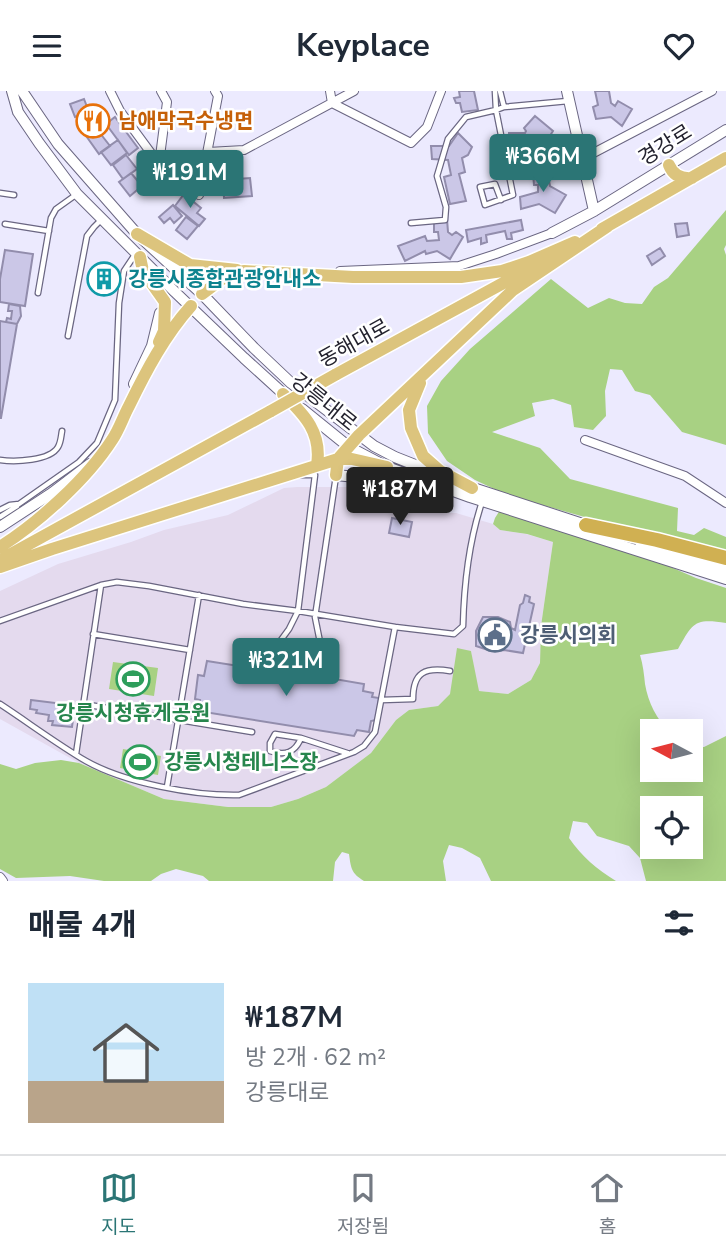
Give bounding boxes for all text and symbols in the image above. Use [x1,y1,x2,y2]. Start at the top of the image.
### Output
text: Keyplace [296,24,430,67]
icon: menu [28,27,66,65]
icon: heart [660,27,698,65]
restaurant icon: 남애막국수냉면 [74,102,112,140]
place label: 남애막국수냉면 [118,107,253,135]
street label: 경강로 [633,118,697,172]
pin: ₩366M [494,134,592,194]
text: ₩366M [505,141,581,172]
pin: ₩191M [141,151,239,210]
text: ₩191M [152,157,228,188]
building icon: 강릉시종합관광안내소 [85,260,123,298]
place label: 강릉시종합관광안내소 [128,265,321,293]
street label: 동해대로 [313,312,395,374]
street label: 강릉대로 [285,367,363,437]
pin: ₩187M [351,467,449,527]
text: ₩187M [362,474,438,505]
public building icon: 강릉시의회 [476,616,514,654]
place label: 강릉시의회 [520,621,617,649]
pin: ₩321M [237,639,335,698]
text: ₩321M [248,645,324,676]
sports icon: 강릉시청휴게공원 [114,660,152,698]
place label: 강릉시청휴게공원 [56,699,210,727]
north arrow [640,719,704,782]
map controls [640,719,703,859]
sports icon: 강릉시청테니스장 [121,743,159,781]
place label: 강릉시청테니스장 [164,748,319,776]
button: locate [640,796,703,859]
icon: filters [660,904,698,942]
text: 매물 4개 [28,905,137,946]
text: ₩187M [245,997,343,1038]
icon: home [84,1011,168,1095]
text: 방 2개 · 62 m² [245,1042,386,1073]
text: 강릉대로 [245,1077,330,1108]
tab: 지도 [100,1169,138,1240]
tab: 저장됨 [337,1169,389,1240]
tab: 홈 [588,1169,626,1240]

